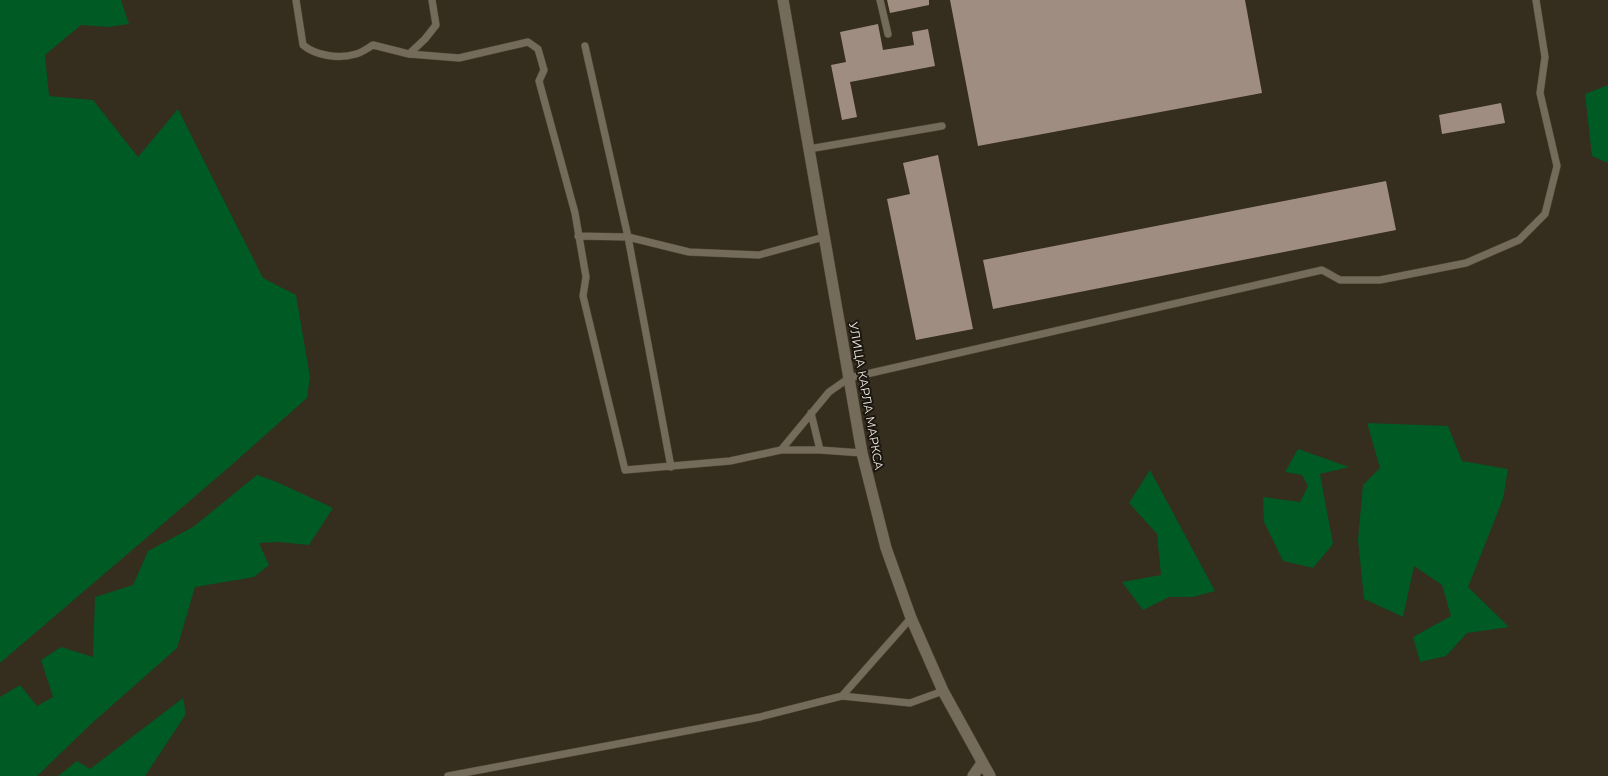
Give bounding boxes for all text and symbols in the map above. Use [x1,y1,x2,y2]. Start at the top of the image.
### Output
street label: УЛИЦА КАРЛА МАРКСА [846,321,887,471]

